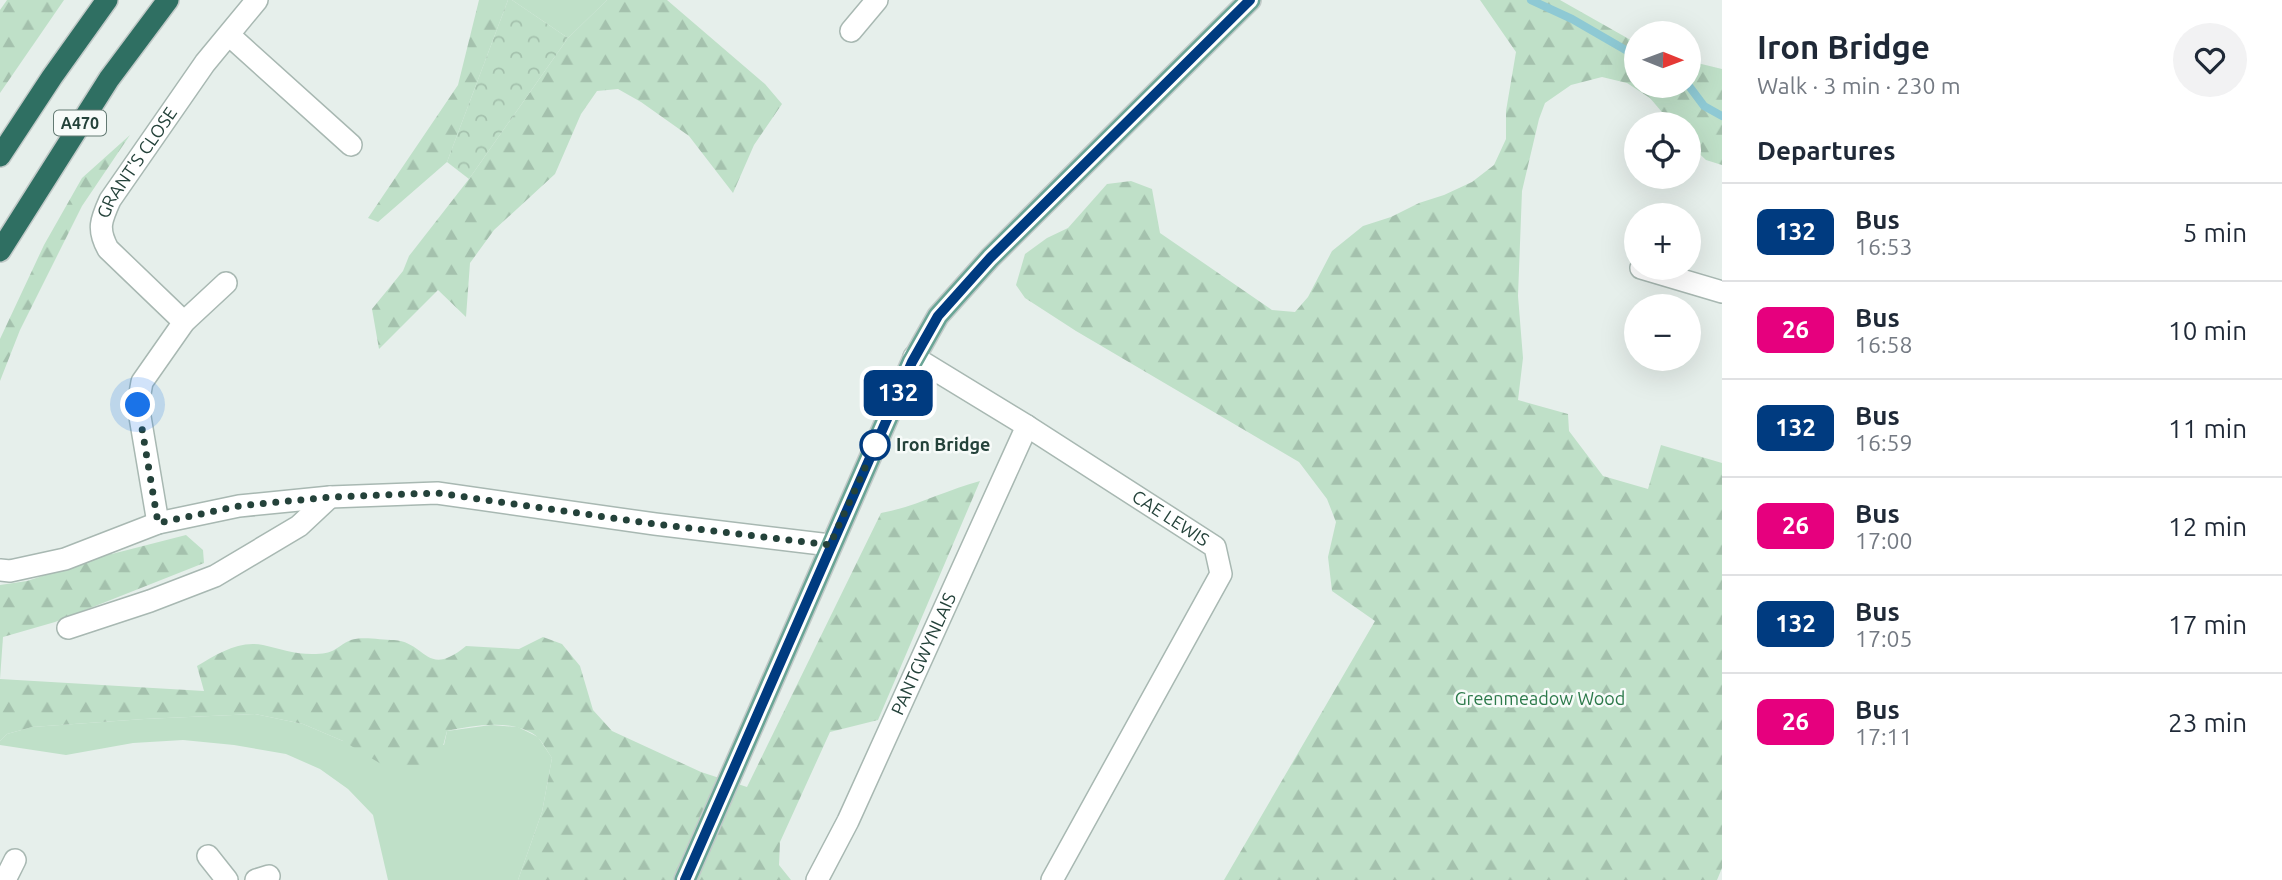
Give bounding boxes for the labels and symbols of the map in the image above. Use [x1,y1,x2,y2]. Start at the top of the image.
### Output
north arrow [1624,21,1701,98]
street label: GRANT'S CLOSE [92,103,180,221]
road number: A470 [54,111,106,136]
line badge: 132 [858,370,938,416]
your location [120,387,155,422]
marker: Iron Bridge [860,430,890,460]
place label: Iron Bridge [896,434,990,454]
street label: CAE LEWIS [1129,485,1213,550]
street label: PANTGWYNLAIS [886,589,959,718]
park label: Greenmeadow Wood [1455,688,1625,708]

